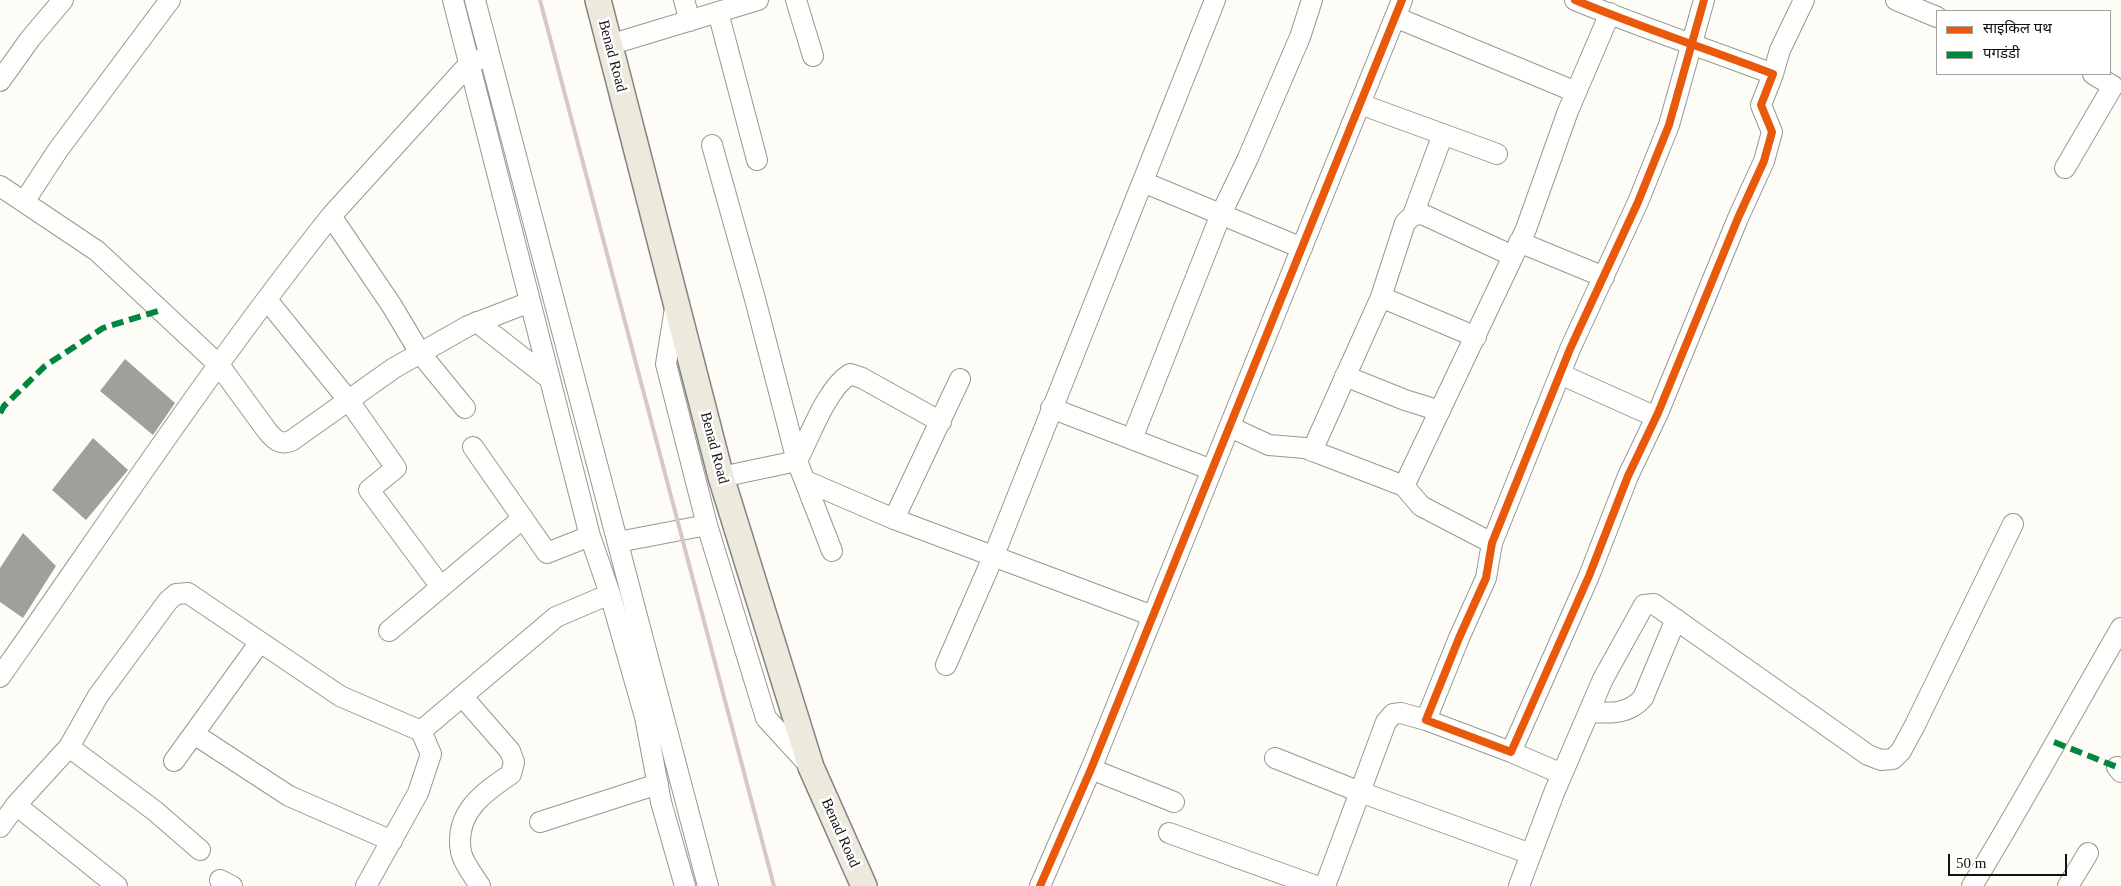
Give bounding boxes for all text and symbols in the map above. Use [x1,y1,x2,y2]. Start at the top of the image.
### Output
legend [1936,10,2111,75]
street label: Benad Road [594,18,630,94]
text: साइकिल पथ [1983,20,2052,36]
text: पगडंडी [1983,45,2020,61]
street label: Benad Road [696,410,732,486]
street label: Benad Road [817,796,863,870]
scale bar [1951,844,2070,876]
text: 50 m [1956,855,1986,871]

